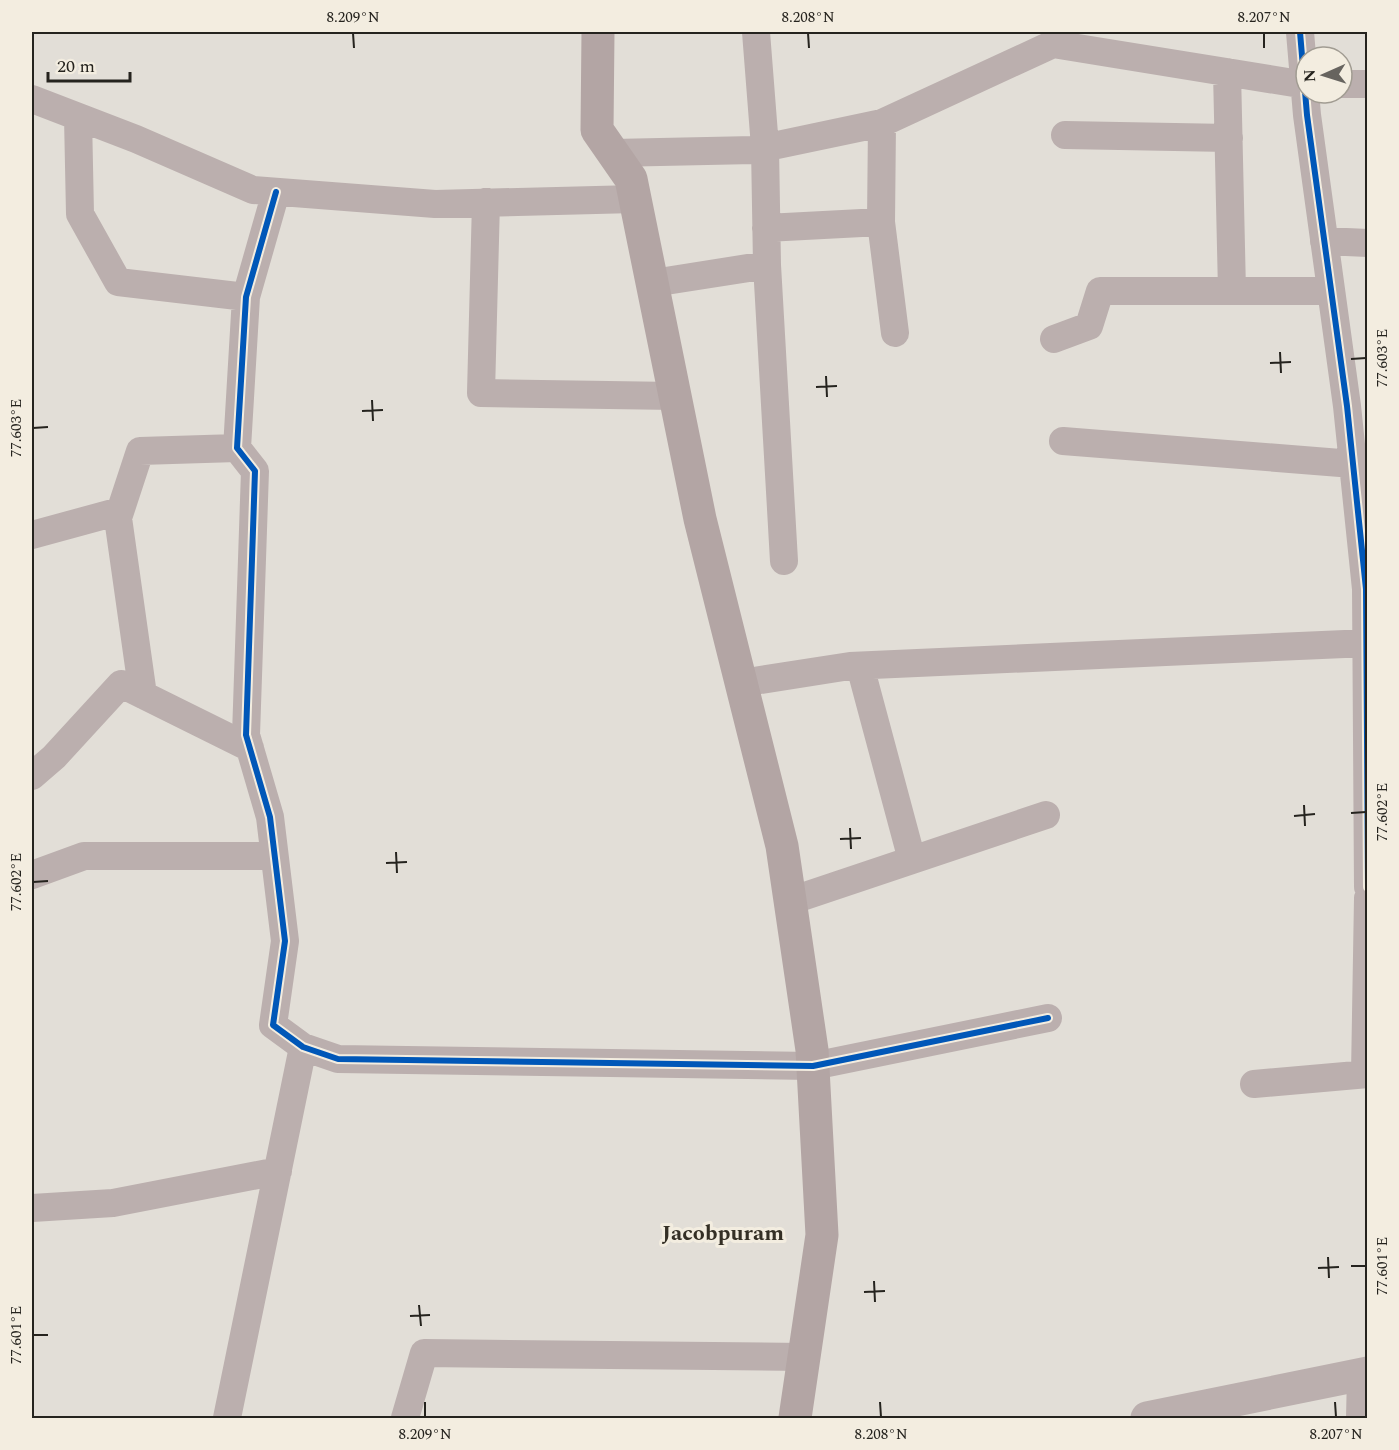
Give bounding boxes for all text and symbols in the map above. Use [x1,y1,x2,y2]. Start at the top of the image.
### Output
text: 8.209°N [326,6,380,29]
text: 8.208°N [781,6,835,29]
text: 8.207°N [1237,6,1291,29]
scale bar [48,45,130,83]
north arrow [1294,45,1354,105]
text: 20 m [57,53,95,80]
text: N [1298,69,1322,83]
text: 77.603°E [1371,329,1394,387]
text: 77.603°E [5,399,28,457]
text: 77.602°E [1371,783,1394,841]
text: 77.602°E [5,853,28,911]
district label: Jacobpuram [662,1217,784,1250]
text: 77.601°E [1371,1237,1394,1295]
text: 77.601°E [5,1306,28,1364]
text: 8.209°N [398,1423,452,1446]
text: 8.208°N [854,1423,908,1446]
text: 8.207°N [1309,1423,1363,1446]

